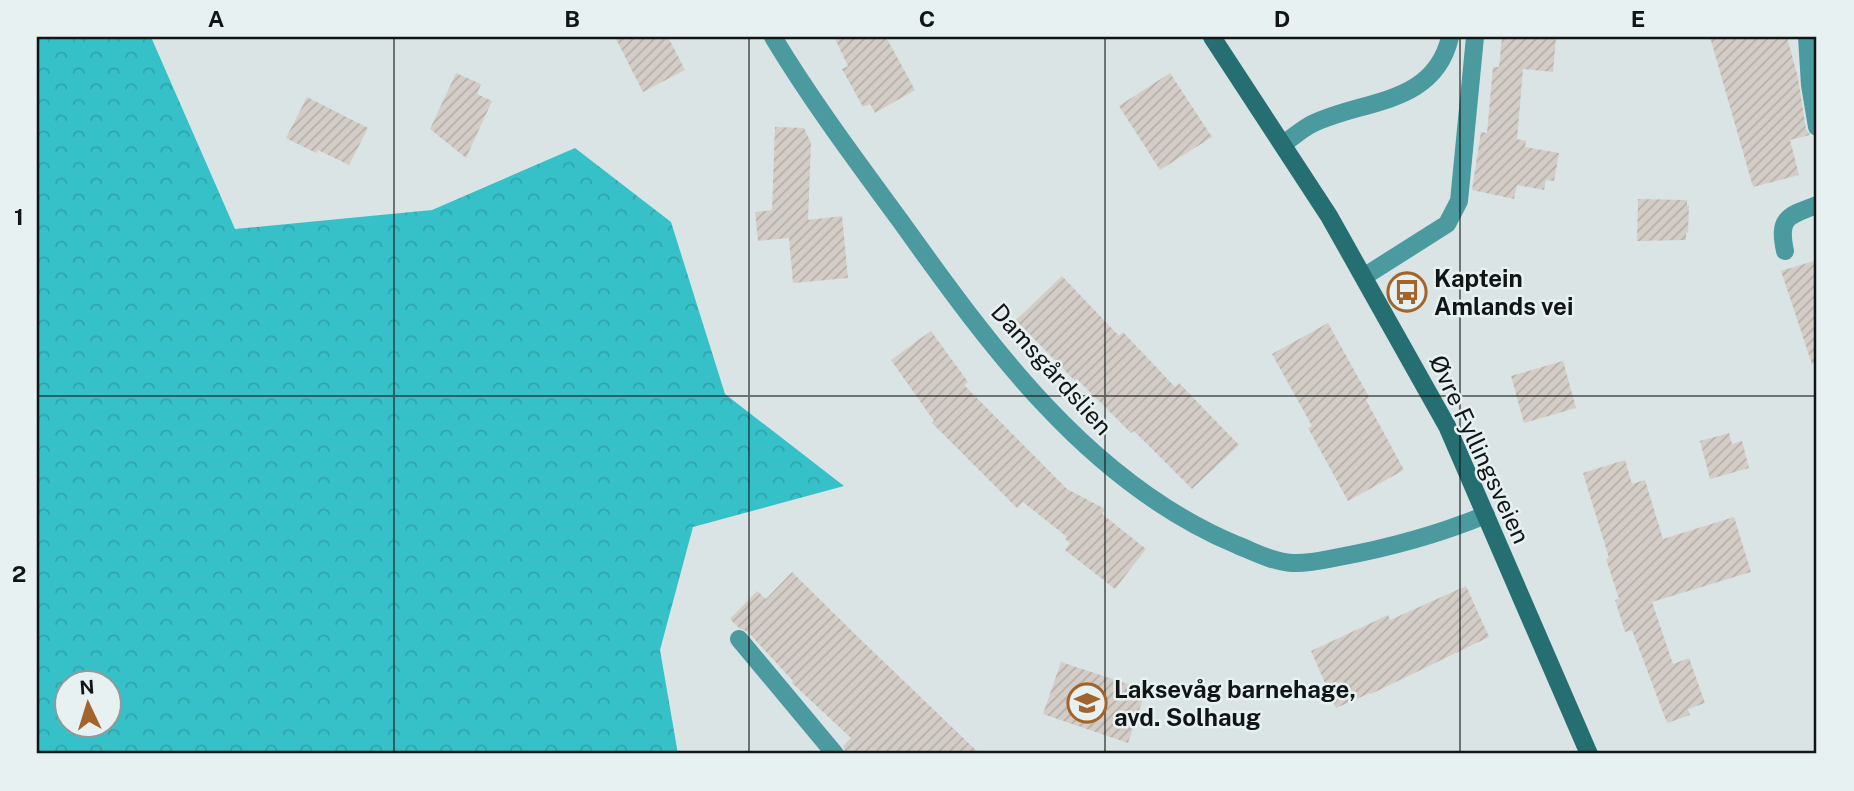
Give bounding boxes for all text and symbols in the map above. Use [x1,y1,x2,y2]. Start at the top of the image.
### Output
text: A [208,5,225,32]
text: B [564,5,580,32]
text: C [919,5,935,32]
text: D [1274,5,1290,32]
text: E [1631,5,1645,32]
text: 1 [14,203,24,230]
place label: Kaptein Amlands vei [1434,264,1573,320]
bus stop icon: Kaptein Amlands vei [1386,271,1428,313]
street label: Damsgårdslien [986,298,1118,440]
street label: Øvre Fyllingsveien [1424,350,1536,548]
text: 2 [12,560,26,587]
north arrow [52,668,122,738]
place label: Laksevåg barnehage, avd. Solhaug [1114,675,1356,731]
text: N [79,676,95,699]
school or university icon: Laksevåg barnehage, avd. Solhaug [1066,682,1108,724]

